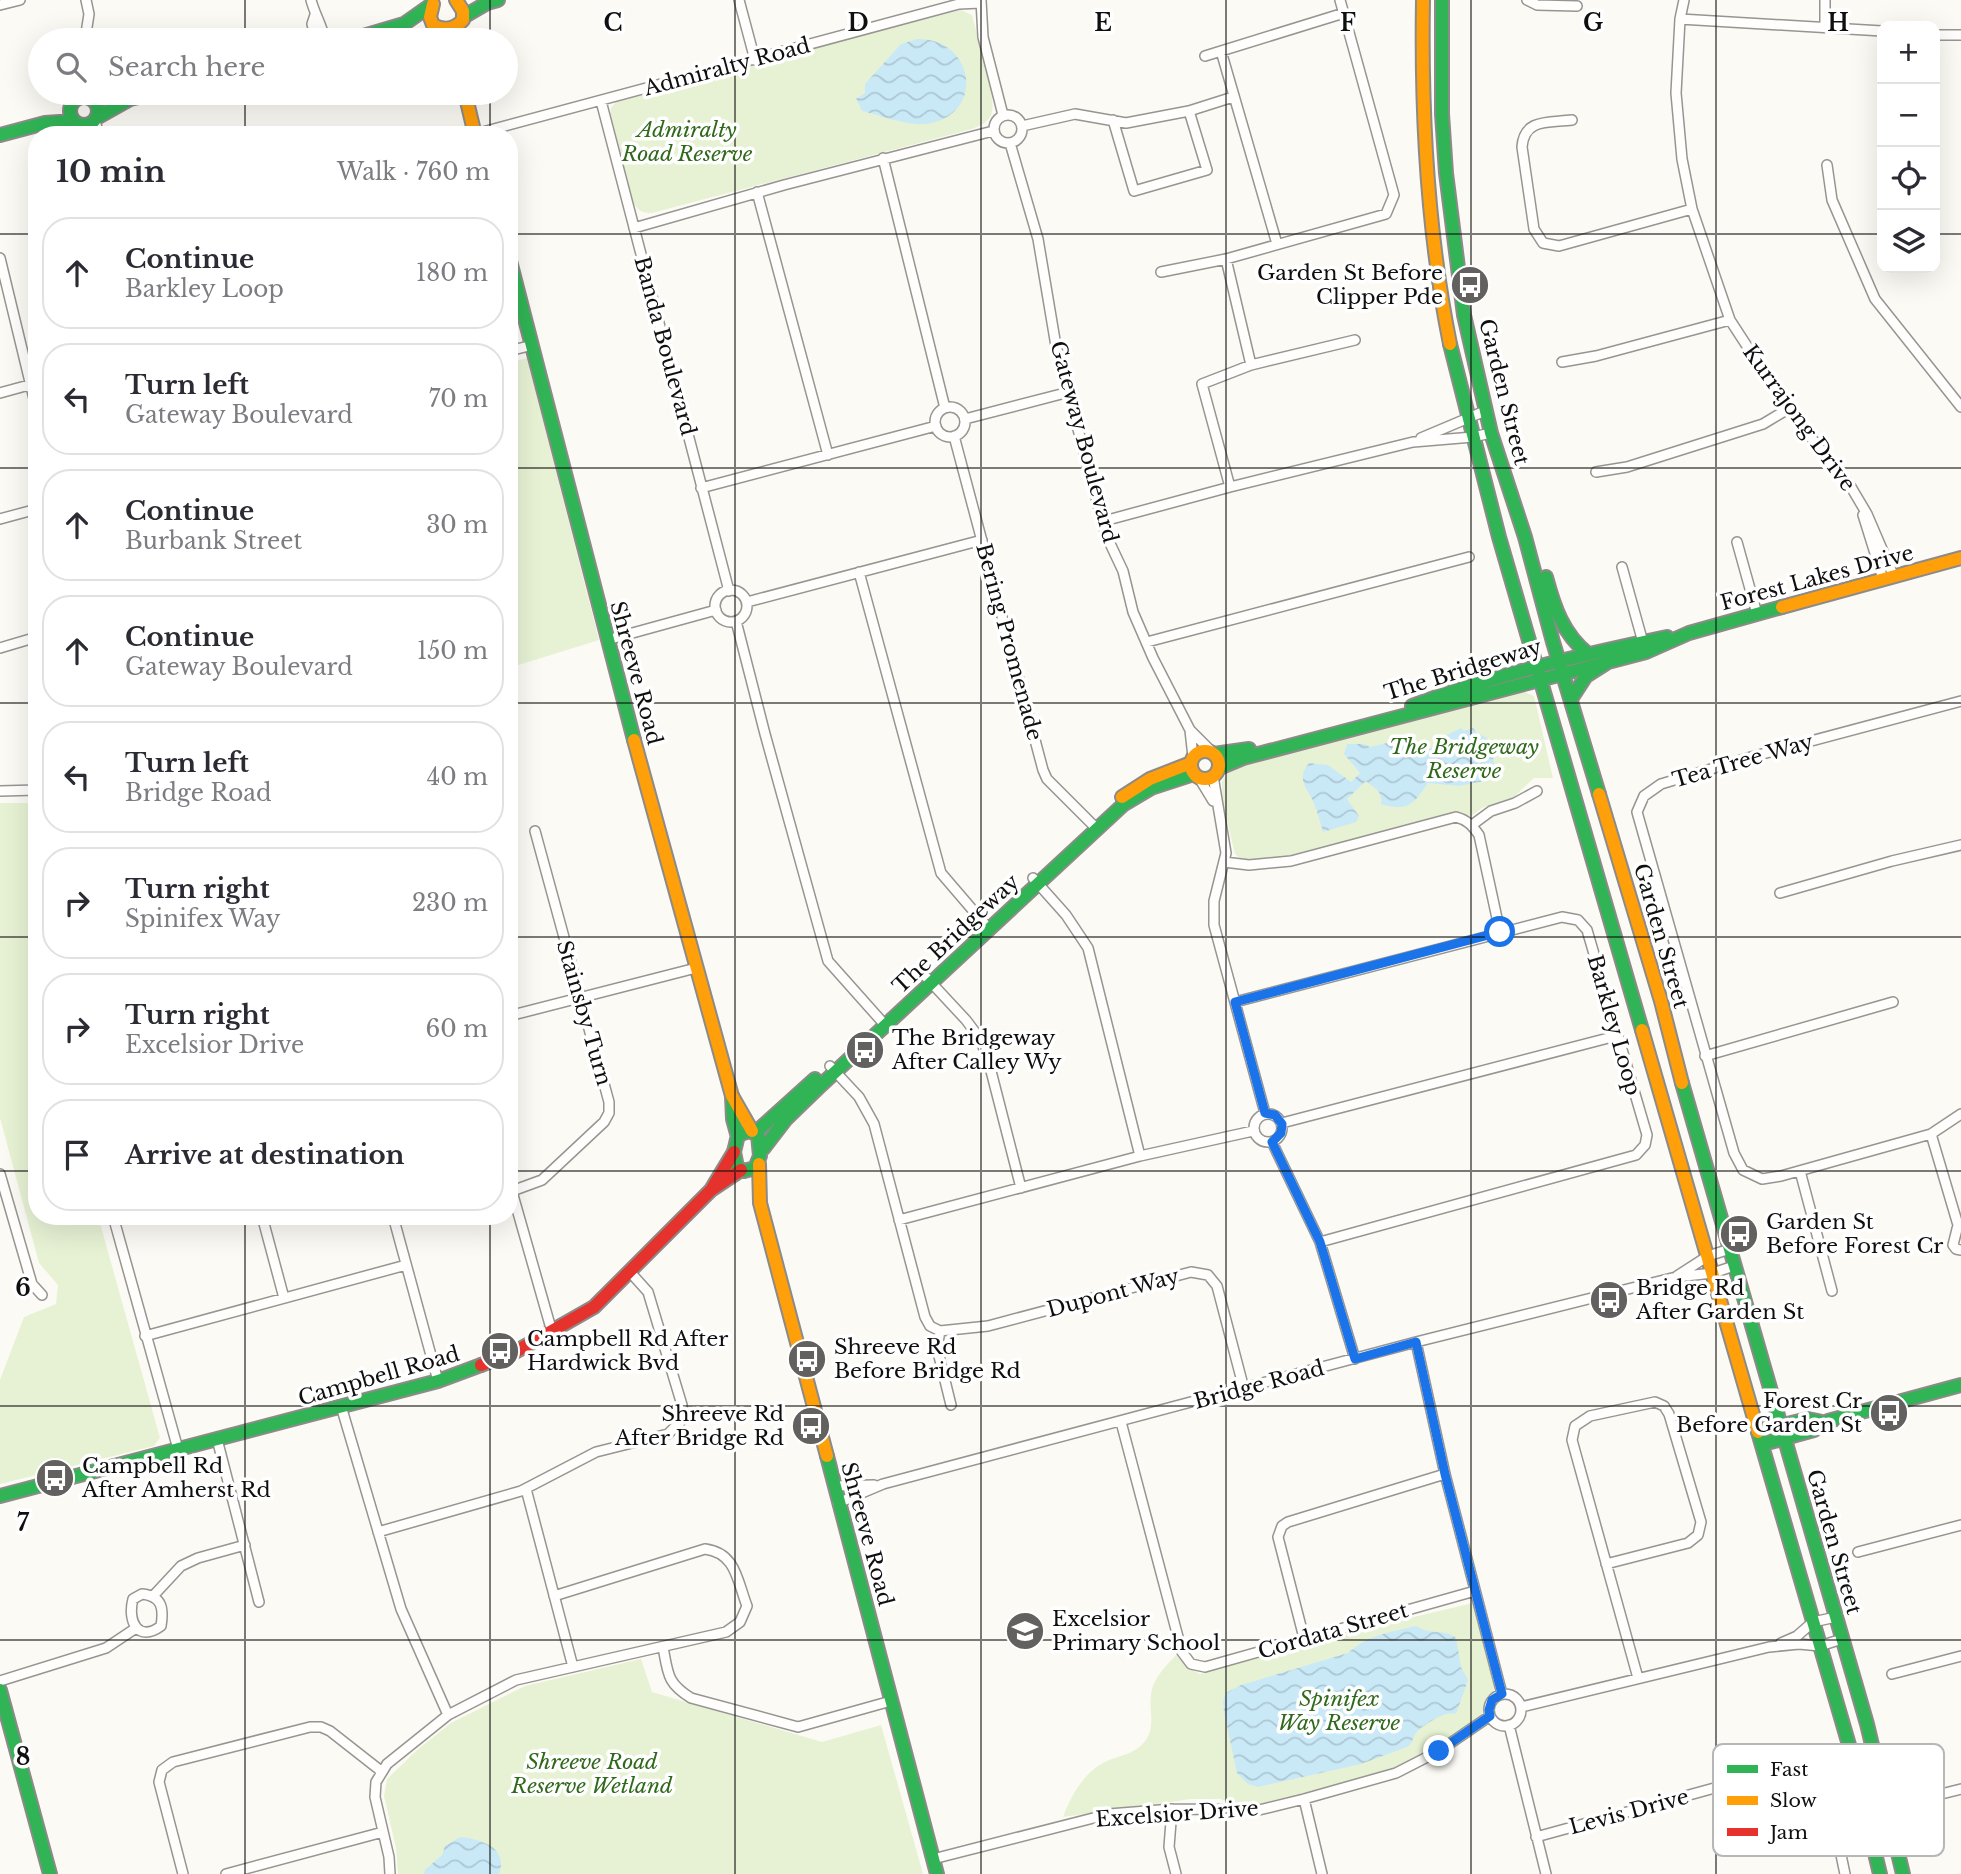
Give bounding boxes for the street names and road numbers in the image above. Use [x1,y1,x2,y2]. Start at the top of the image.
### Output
street label: Admiralty Road [640,32,813,102]
street label: Banda Boulevard [629,254,701,438]
street label: Garden Street [1473,316,1535,468]
street label: Gateway Boulevard [1045,338,1123,546]
street label: Kurrajong Drive [1737,340,1861,496]
street label: Forest Lakes Drive [1718,540,1916,616]
street label: Bering Promenade [970,541,1048,743]
street label: Shreeve Road [604,598,668,748]
street label: The Bridgeway [1381,634,1545,706]
street label: Tea Tree Way [1670,728,1817,794]
street label: Garden Street [1628,861,1694,1012]
street label: The Bridgeway [887,868,1025,999]
street label: Stainsby Turn [551,937,617,1089]
street label: Barkley Loop [1582,952,1646,1098]
street label: Dupont Way [1044,1263,1182,1323]
street label: Campbell Road [295,1341,463,1411]
street label: Bridge Road [1191,1355,1327,1415]
street label: Shreeve Road [835,1459,899,1609]
street label: Garden Street [1801,1467,1867,1618]
street label: Cordata Street [1255,1597,1411,1665]
street label: Levis Drive [1566,1784,1692,1840]
street label: Excelsior Drive [1094,1795,1260,1833]

